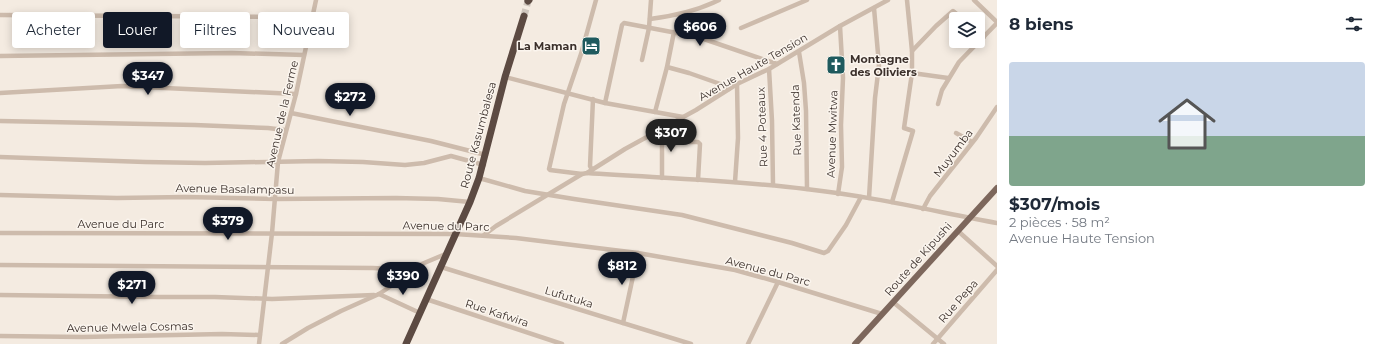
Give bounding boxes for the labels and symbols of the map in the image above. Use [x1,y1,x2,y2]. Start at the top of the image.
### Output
pin: $606 [676,13,724,47]
street label: Avenue Haute Tension [696,30,810,104]
hotel icon: La Maman [580,35,602,57]
place label: La Maman [517,39,577,53]
place label: Montagne des Oliviers [850,52,917,79]
church icon: Montagne des Oliviers [825,54,847,76]
street label: Avenue de la Ferme [263,59,301,169]
pin: $347 [124,62,172,96]
street label: Route Kasumbalesa [457,80,499,190]
pin: $272 [326,83,374,117]
street label: Rue Katenda [788,84,804,156]
street label: Rue 4 Poteaux [754,87,770,167]
street label: Avenue Mwitwa [823,90,841,178]
pin: $307 [647,119,695,153]
street label: Muyumba [930,126,976,180]
street label: Avenue Basalampasu [175,181,295,197]
pin: $379 [204,207,252,241]
street label: Avenue du Parc [78,217,164,231]
street label: Avenue du Parc [402,218,490,234]
street label: Route de Kipushi [881,219,955,299]
pin: $812 [598,252,646,286]
street label: Avenue du Parc [724,253,812,289]
pin: $390 [379,262,427,296]
pin: $271 [108,271,156,305]
street label: Rue Pepa [935,276,981,326]
street label: Lufutuka [543,283,595,311]
street label: Rue Kafwira [463,296,531,330]
street label: Avenue Mwela Cosmas [67,319,194,335]

